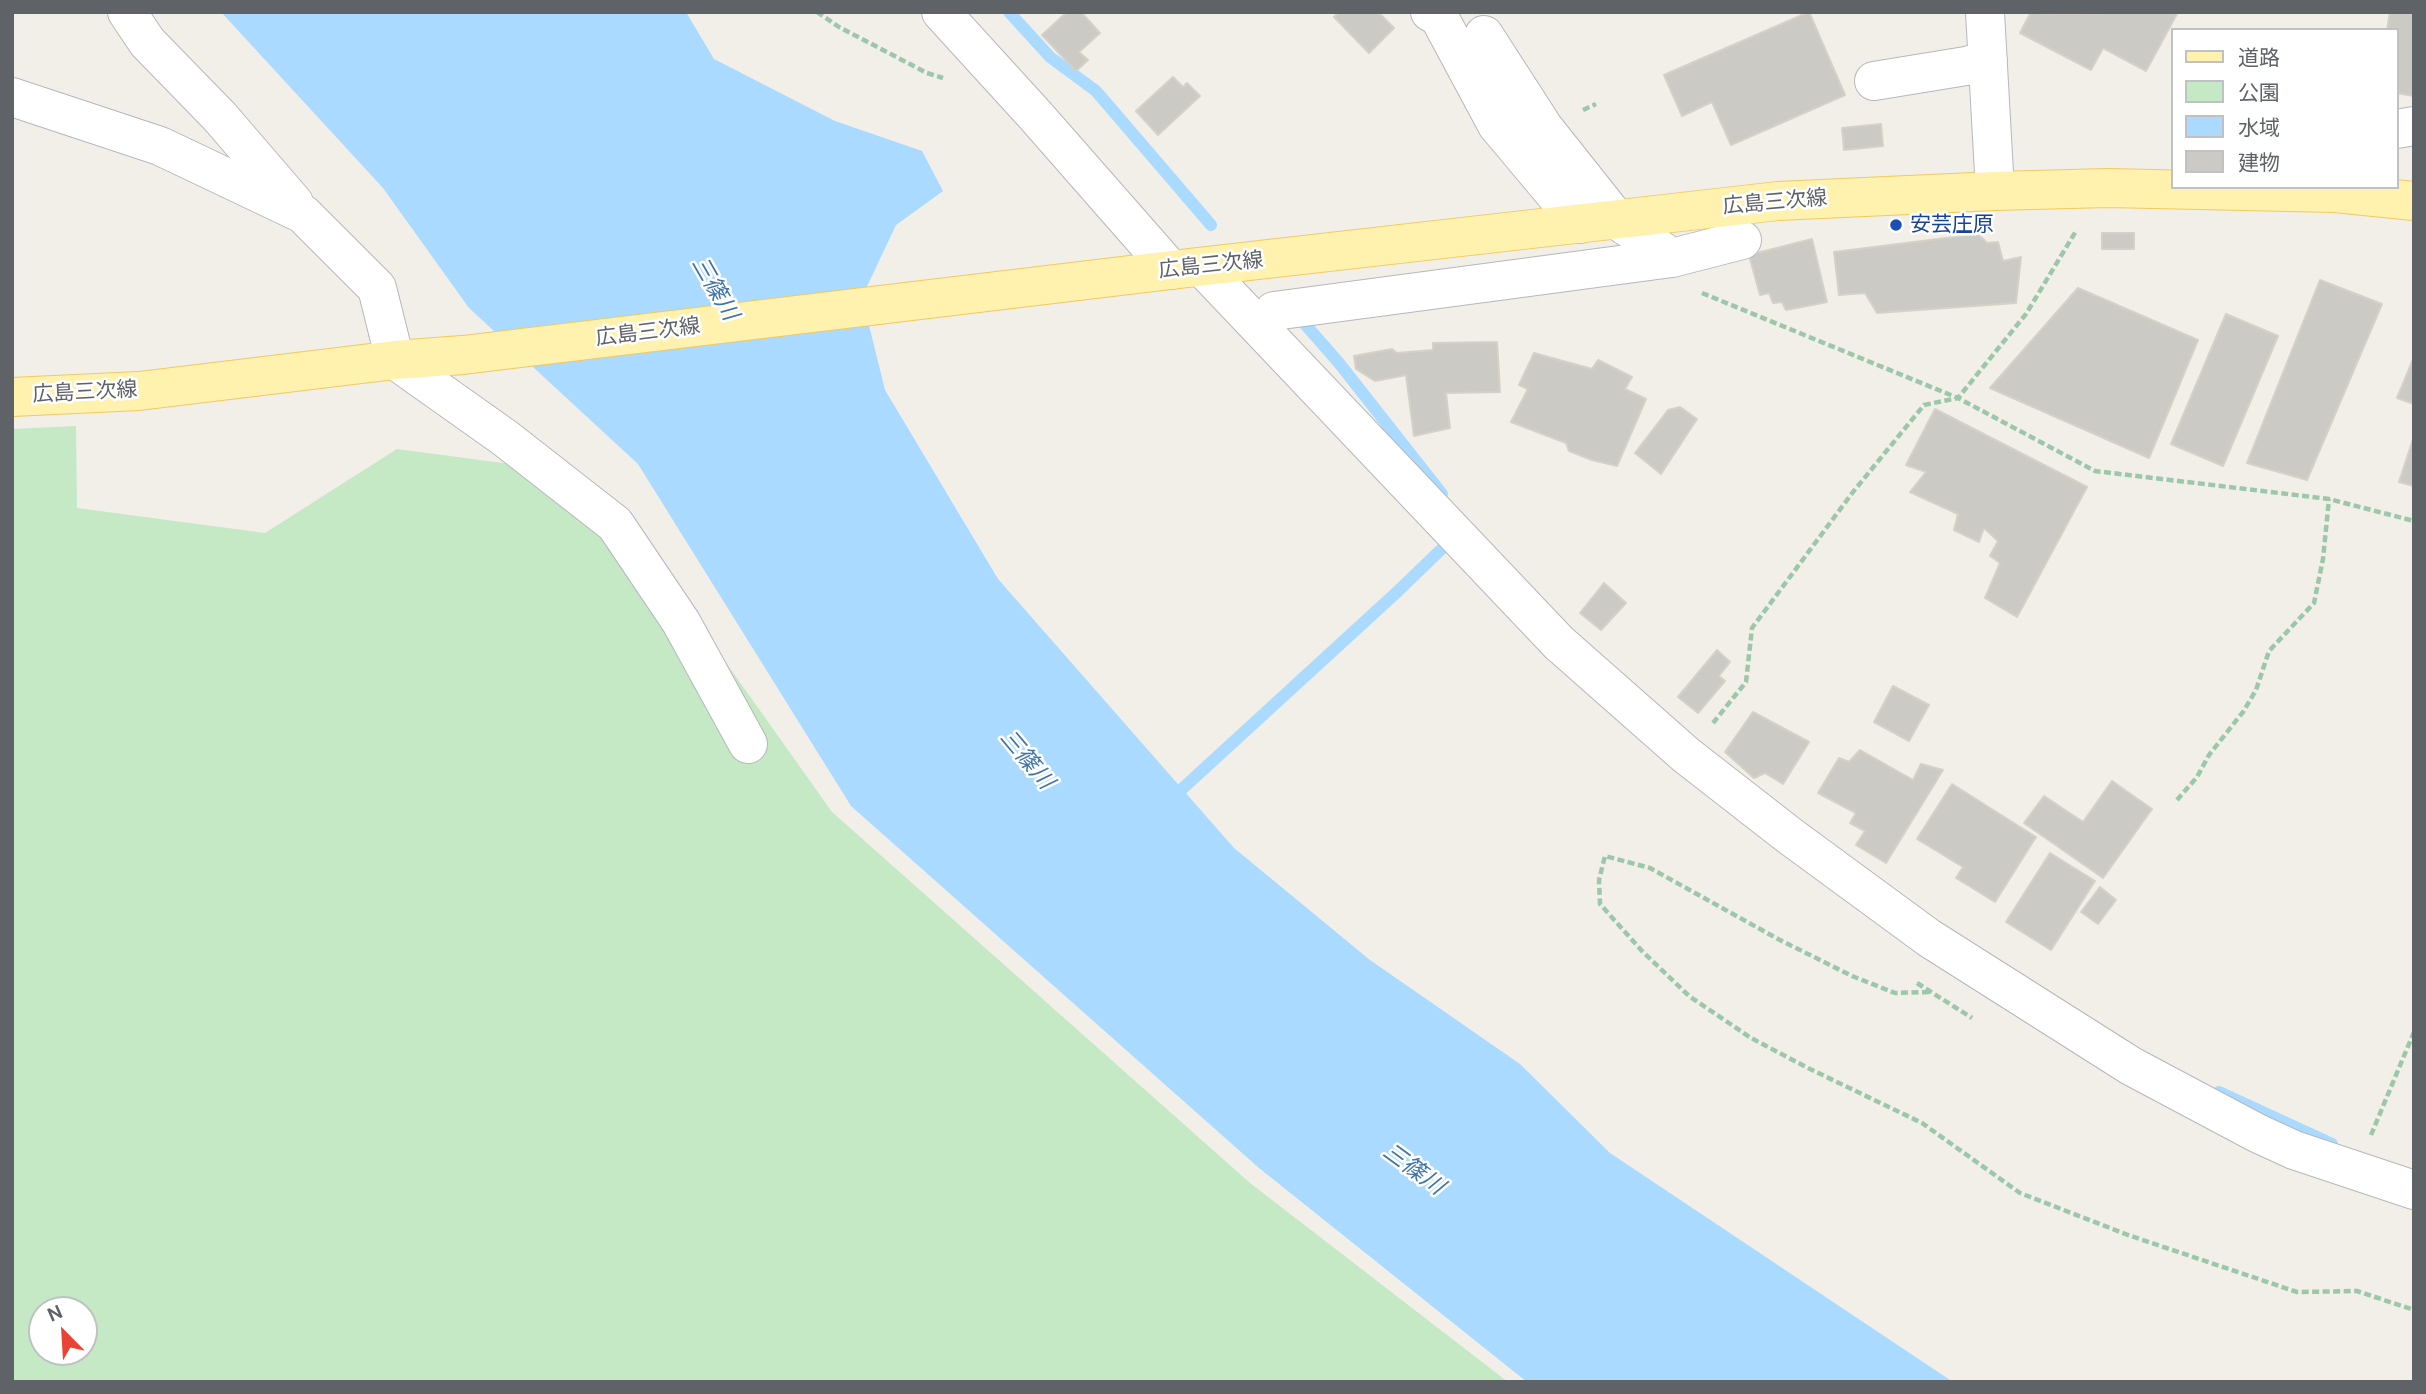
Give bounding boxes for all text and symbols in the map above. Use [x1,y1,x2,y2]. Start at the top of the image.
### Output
legend [2170,28,2398,189]
text: 道路 [2238,44,2280,72]
text: 公園 [2238,79,2280,107]
text: 水域 [2238,114,2280,142]
text: 建物 [2238,149,2280,177]
street label: 広島三次線 [1722,186,1828,220]
place label: 安芸庄原 [1910,212,1994,238]
marker: 安芸庄原 [1888,217,1904,233]
street label: 広島三次線 [1157,248,1265,284]
water label: 三篠川 [685,252,743,326]
street label: 広島三次線 [594,314,702,352]
street label: 広島三次線 [32,378,138,408]
water label: 三篠川 [993,725,1059,795]
water label: 三篠川 [1377,1139,1449,1201]
north arrow [28,1296,98,1366]
text: N [44,1299,66,1327]

